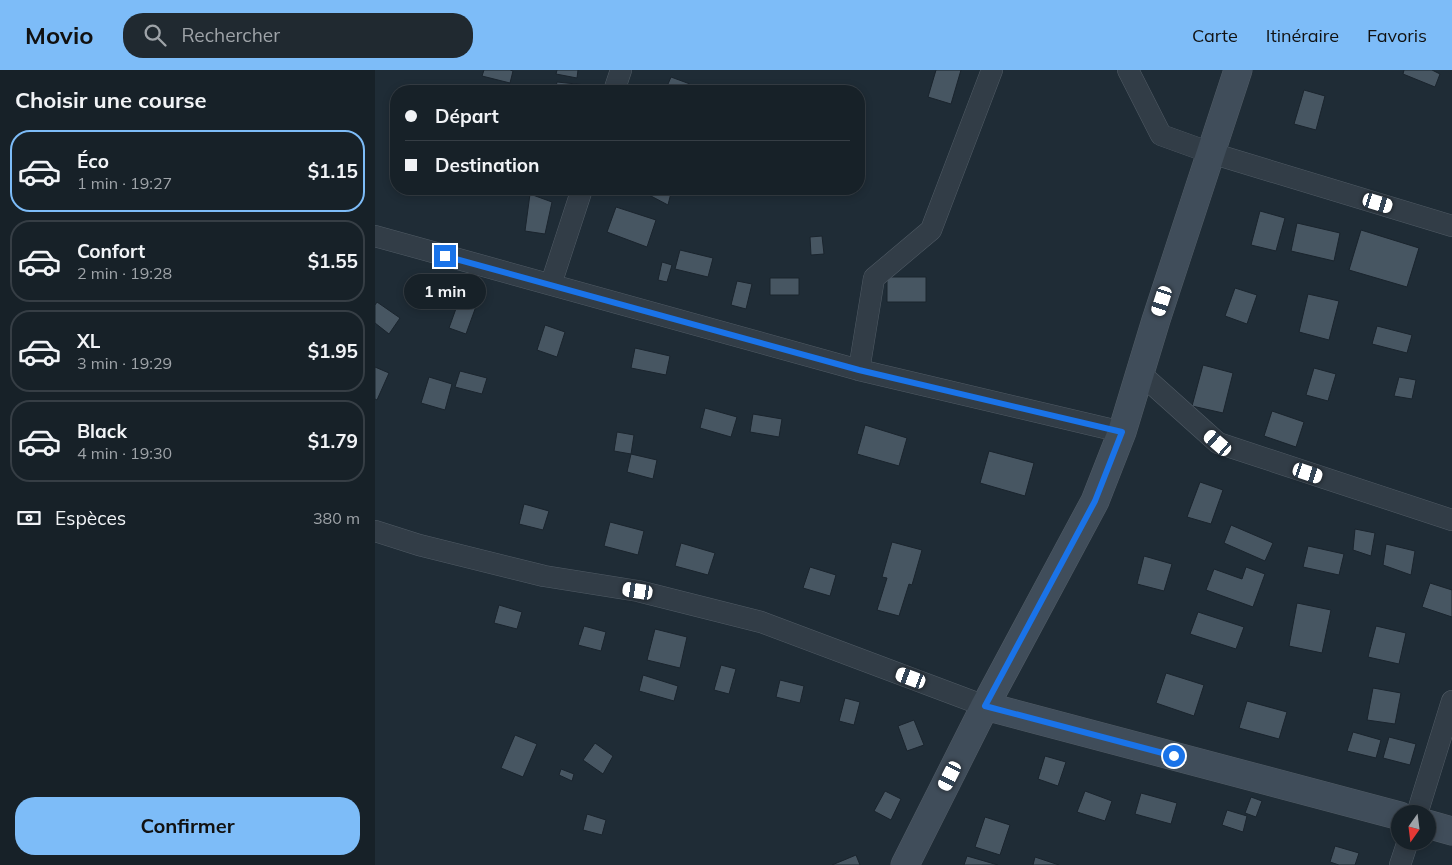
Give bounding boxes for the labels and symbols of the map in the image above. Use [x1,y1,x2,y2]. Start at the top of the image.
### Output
car [1361,191,1394,215]
route end [434,245,456,267]
callout: 1 min [404,274,486,308]
car [1150,284,1173,318]
car [1201,427,1234,459]
car [1291,461,1324,485]
car [622,581,653,601]
car [894,666,927,690]
route start [1163,745,1185,767]
car [936,759,963,793]
north arrow [1391,805,1436,850]

